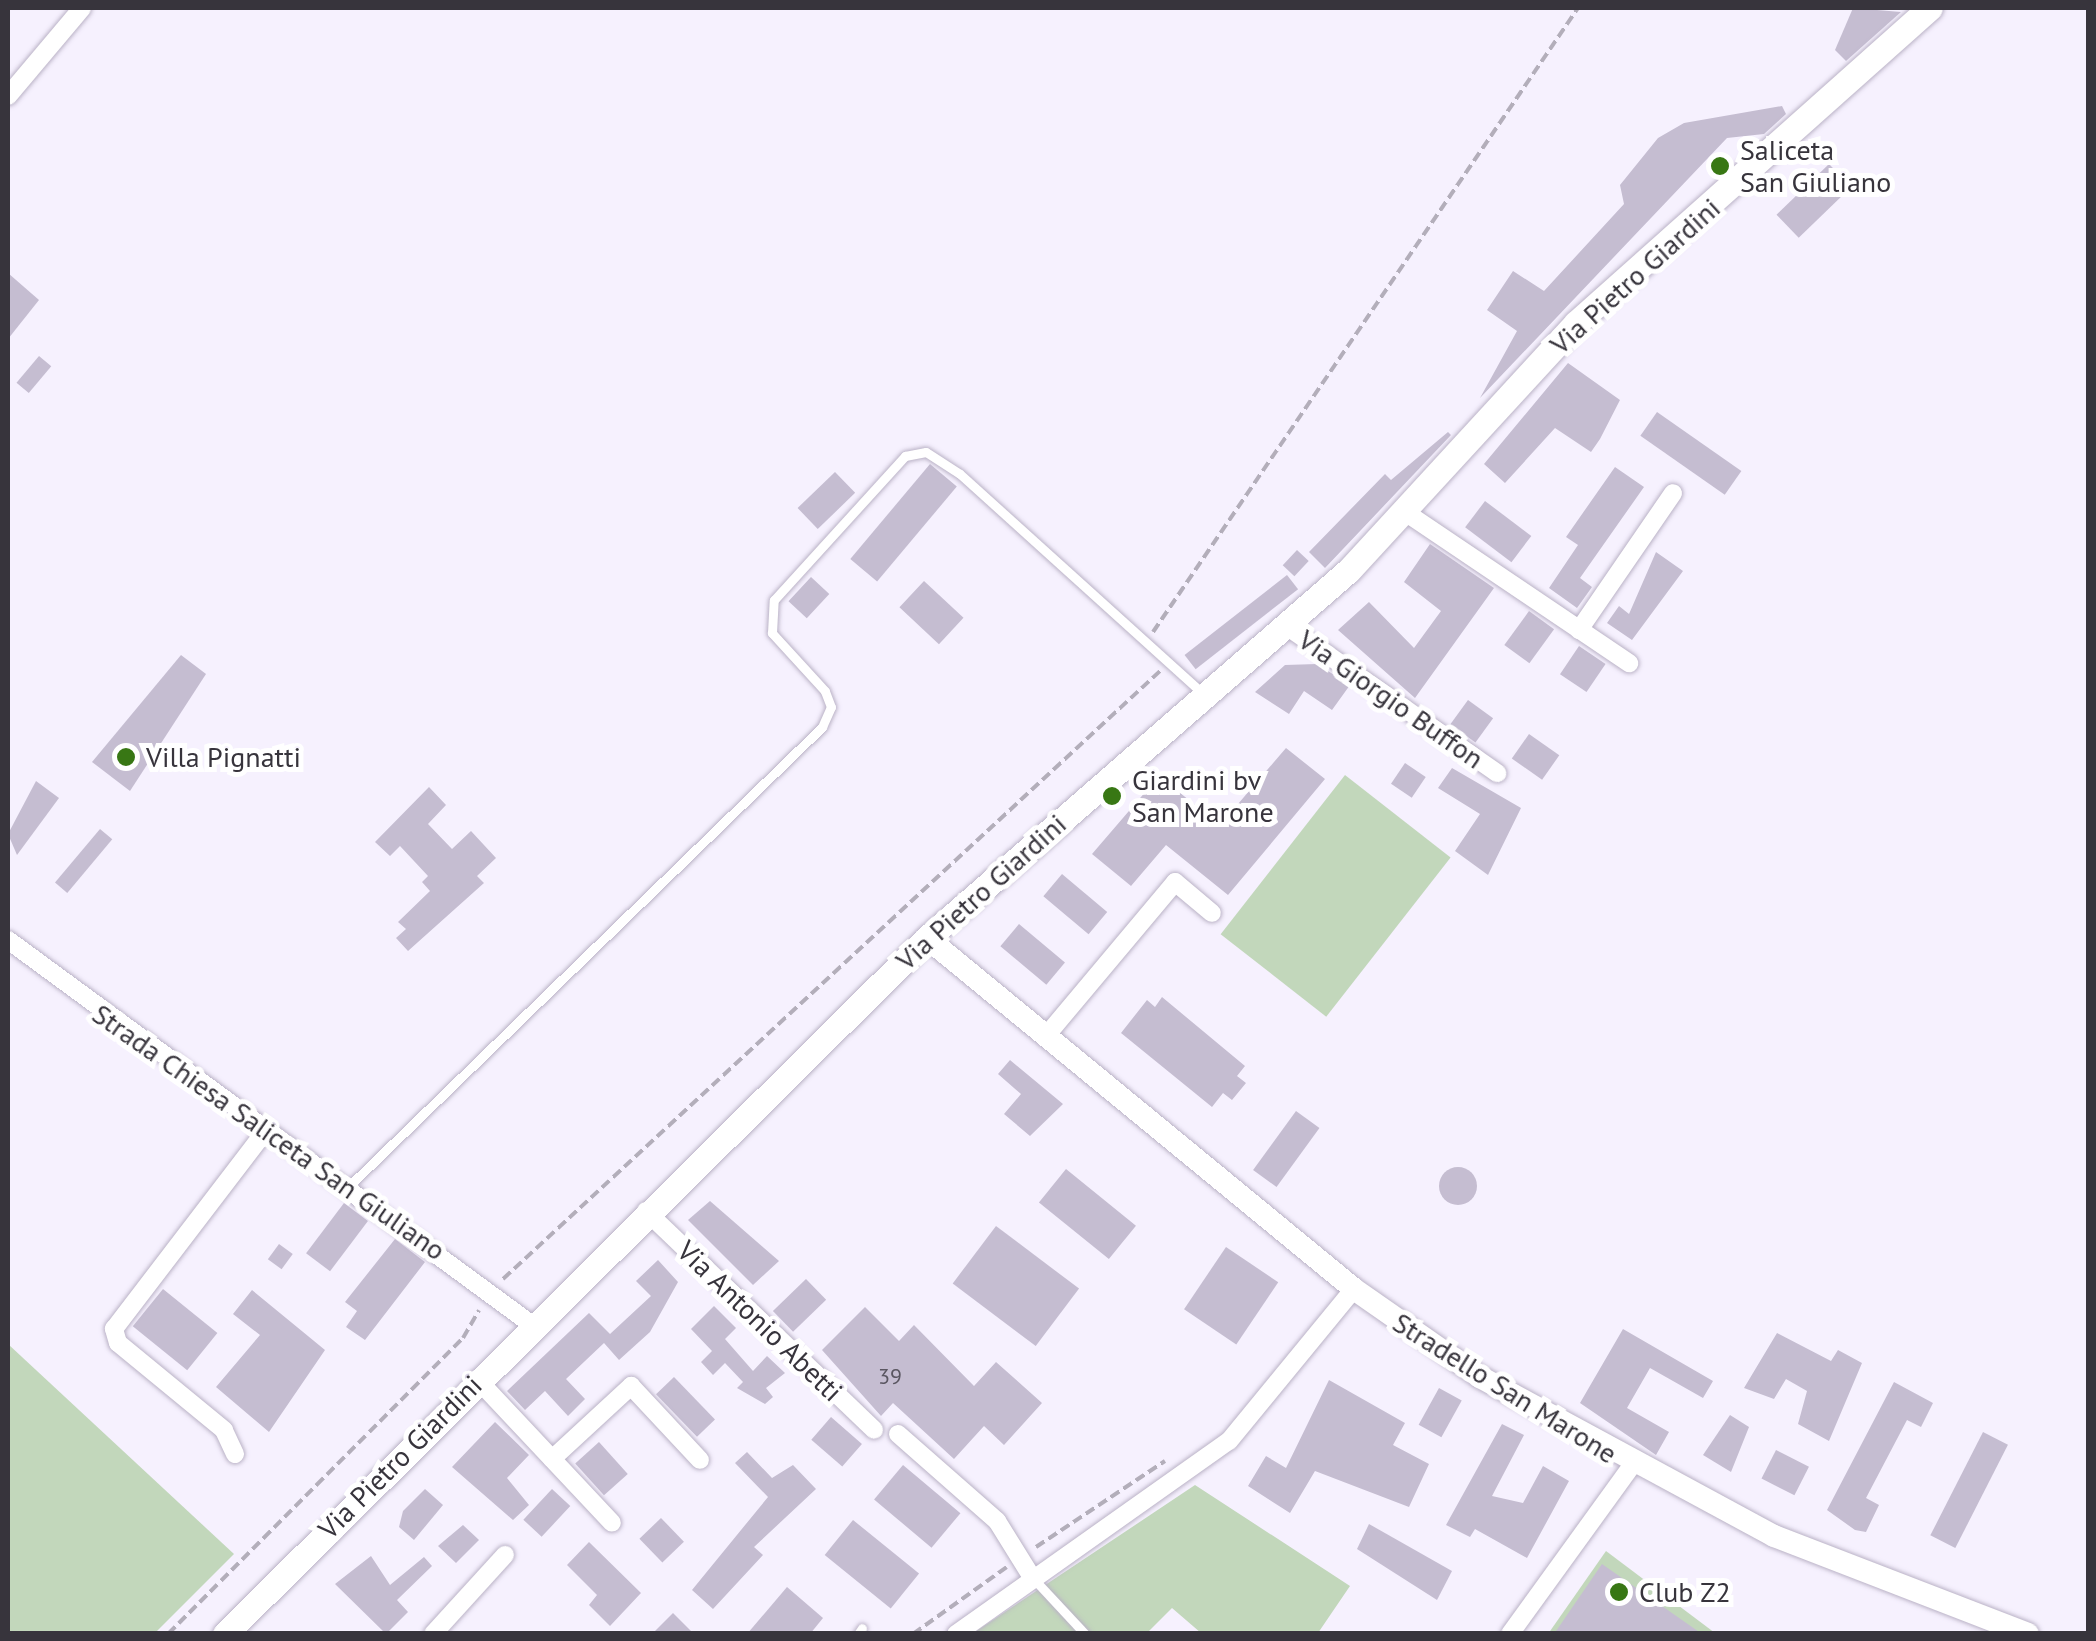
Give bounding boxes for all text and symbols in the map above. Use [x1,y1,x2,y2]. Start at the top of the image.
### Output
place label: Saliceta San Giuliano [1740,133,1891,199]
marker: Saliceta San Giuliano [1709,155,1731,177]
street label: Via Pietro Giardini [1543,191,1727,361]
street label: Via Giorgio Buffon [1292,623,1490,775]
place label: Villa Pignatti [146,740,301,774]
marker: Villa Pignatti [115,746,137,768]
place label: Giardini bv San Marone [1132,763,1274,829]
marker: Giardini bv San Marone [1101,785,1123,807]
street label: Via Pietro Giardini [889,807,1073,977]
street label: Strada Chiesa Saliceta San Giuliano [86,997,452,1267]
street label: Via Antonio Abetti [670,1233,850,1409]
street label: Stradello San Marone [1387,1306,1623,1470]
house number: 39 [878,1364,902,1390]
street label: Via Pietro Giardini [311,1368,489,1546]
place label: Club Z2 [1639,1575,1731,1609]
marker: Club Z2 [1608,1581,1630,1603]

